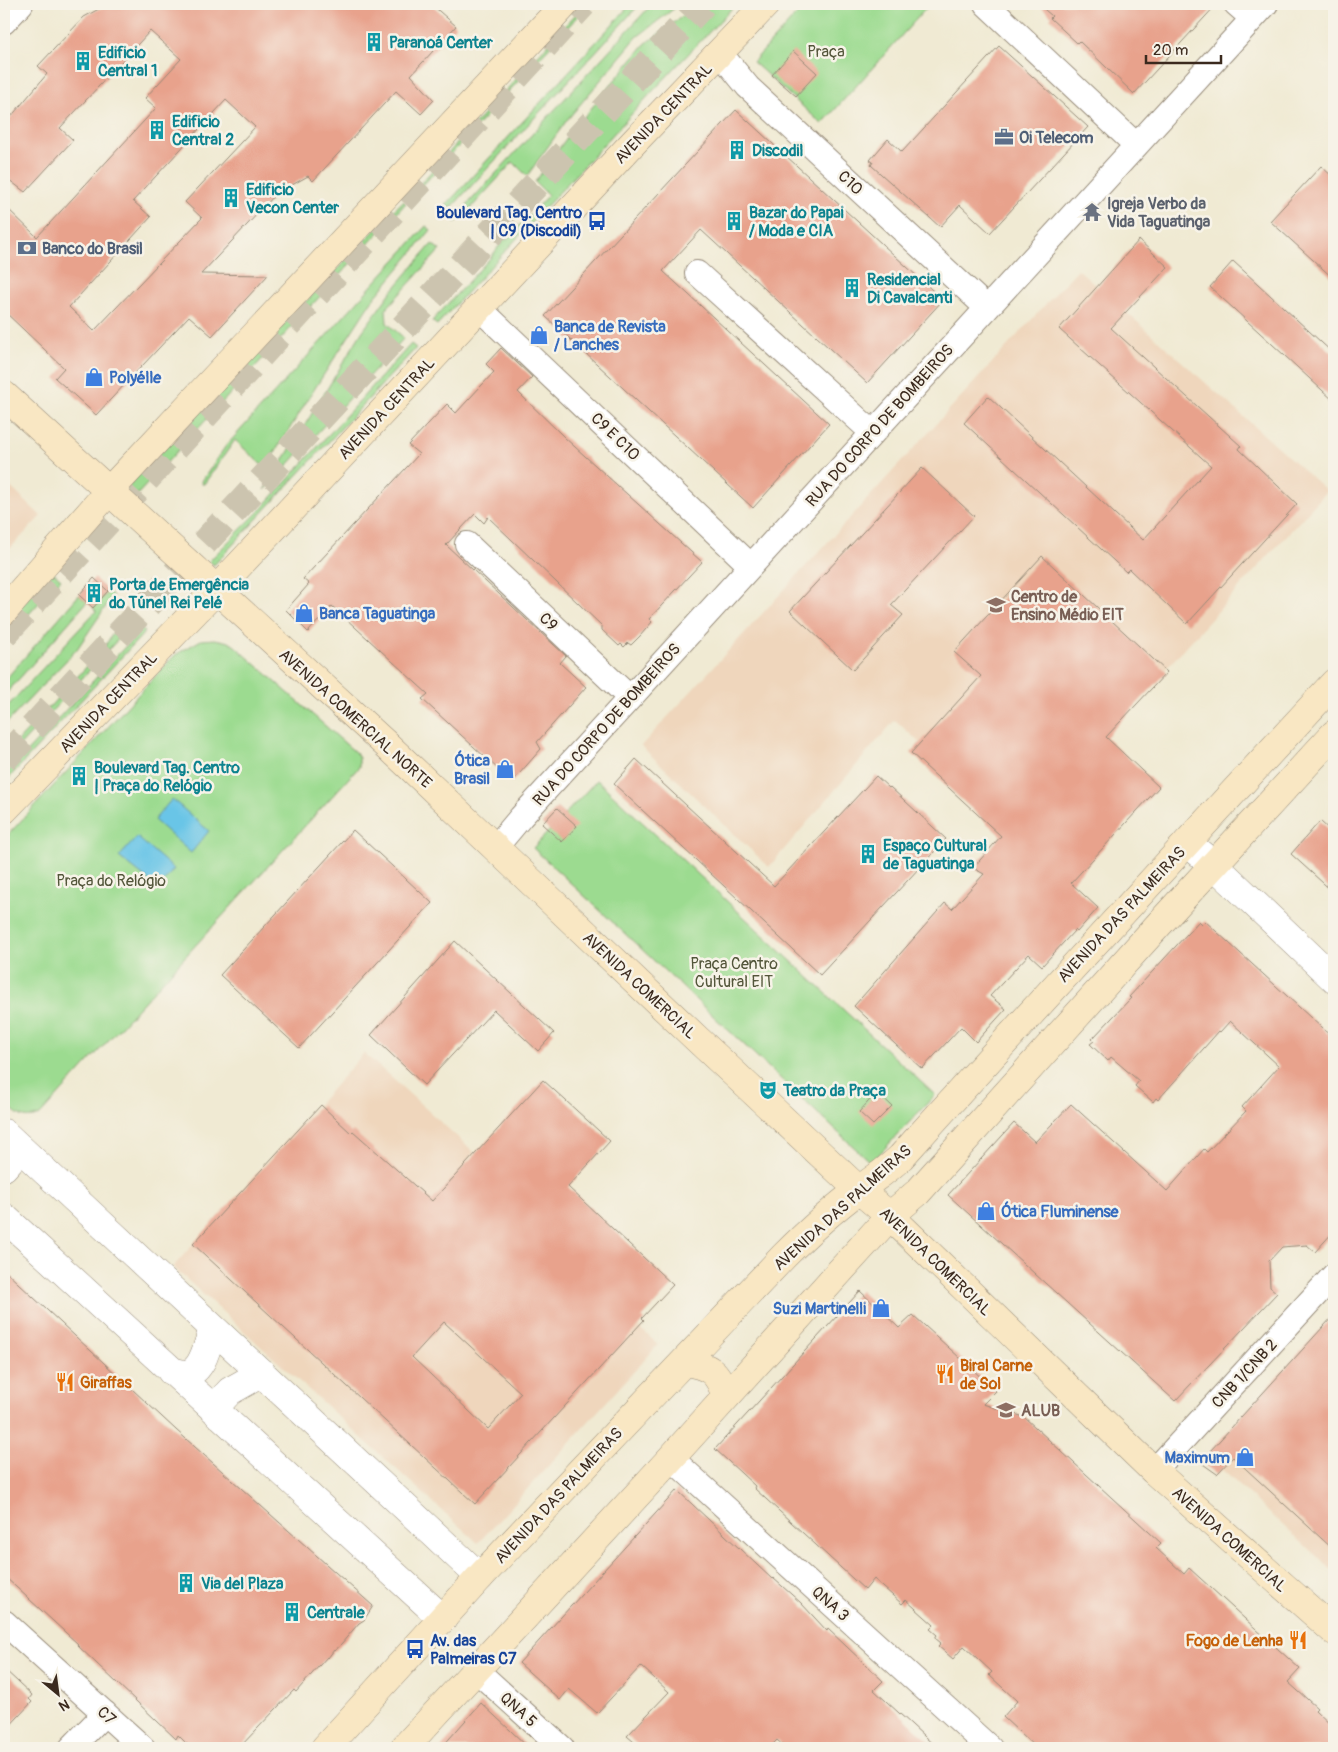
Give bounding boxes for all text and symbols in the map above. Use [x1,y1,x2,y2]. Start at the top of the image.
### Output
building icon: Paranoá Center [363,31,385,53]
scale bar [1146,32,1220,64]
place label: Paranoá Center [389,33,493,53]
text: 20 m [1153,41,1188,60]
park label: Praça [807,42,845,62]
place label: Edificio Central 1 [98,43,157,81]
building icon: Edificio Central 1 [72,50,94,72]
street label: AVENIDA CENTRAL [610,59,717,168]
place label: Edificio Central 2 [172,112,234,150]
building icon: Edificio Central 2 [146,119,168,141]
office icon: Oi Telecom [993,126,1015,148]
place label: Oi Telecom [1019,128,1093,148]
building icon: Discodil [726,139,748,161]
place label: Discodil [752,141,803,161]
street label: C10 [834,166,867,199]
place label: Edificio Vecon Center [246,180,339,218]
building icon: Edificio Vecon Center [220,187,242,209]
place label: Igreja Verbo da Vida Taguatinga [1107,194,1211,232]
temple icon: Igreja Verbo da Vida Taguatinga [1081,201,1103,223]
place label: Boulevard Tag. Centro | C9 (Discodil) [436,203,582,241]
place label: Bazar do Papai / Moda e CIA [749,203,844,241]
bus stop icon: Boulevard Tag. Centro | C9 (Discodil) [586,210,608,232]
building icon: Bazar do Papai / Moda e CIA [723,210,745,232]
bank icon: Banco do Brasil [16,237,38,259]
place label: Banco do Brasil [42,239,143,259]
place label: Residencial Di Cavalcanti [867,270,953,308]
building icon: Residencial Di Cavalcanti [841,277,863,299]
place label: Banca de Revista / Lanches [554,317,666,355]
shop icon: Banca de Revista / Lanches [528,324,550,346]
street label: RUA DO CORPO DE BOMBEIROS [801,340,958,511]
street label: AVENIDA CENTRAL [334,353,439,464]
shop icon: Polyélle [83,366,105,388]
place label: Polyélle [109,368,162,388]
street label: C9 E C10 [587,409,644,465]
place label: Porta de Emergência do Túnel Rei Pelé [109,575,250,613]
building icon: Porta de Emergência do Túnel Rei Pelé [83,582,105,604]
place label: Centro de Ensino Médio EIT [1011,587,1124,625]
school or university icon: Centro de Ensino Médio EIT [985,594,1007,616]
shop icon: Banca Taguatinga [293,602,315,624]
place label: Banca Taguatinga [319,604,436,624]
street label: C9 [535,608,562,635]
street label: RUA DO CORPO DE BOMBEIROS [528,639,685,810]
street label: AVENIDA COMERCIAL NORTE [275,645,436,793]
street label: AVENIDA CENTRAL [55,648,162,757]
place label: Ótica Brasil [454,750,491,789]
place label: Boulevard Tag. Centro | Praça do Relógio [94,758,240,796]
shop icon: Ótica Brasil [494,758,516,780]
building icon: Boulevard Tag. Centro | Praça do Relógio [68,765,90,787]
place label: Espaço Cultural de Taguatinga [883,836,987,874]
street label: AVENIDA DAS PALMEIRAS [1053,842,1190,987]
building icon: Espaço Cultural de Taguatinga [857,843,879,865]
park label: Praça do Relógio [56,871,166,891]
street label: AVENIDA COMERCIAL [578,928,700,1044]
park label: Praça Centro Cultural EIT [690,954,778,992]
theatre icon: Teatro da Praça [757,1079,779,1101]
place label: Teatro da Praça [782,1081,886,1101]
street label: AVENIDA DAS PALMEIRAS [770,1140,916,1275]
shop icon: Ótica Fluminense [975,1200,997,1222]
place label: Ótica Fluminense [1001,1201,1120,1222]
street label: AVENIDA COMERCIAL [875,1203,995,1320]
shop icon: Suzi Martinelli [870,1297,892,1319]
place label: Suzi Martinelli [773,1299,866,1319]
street label: CNB 1/CNB 2 [1208,1335,1282,1412]
place label: Biral Carne de Sol [960,1356,1033,1394]
restaurant icon: Biral Carne de Sol [934,1363,956,1385]
restaurant icon: Giraffas [54,1371,76,1393]
place label: Giraffas [80,1373,133,1393]
school or university icon: ALUB [995,1399,1017,1421]
place label: ALUB [1021,1401,1060,1421]
street label: AVENIDA DAS PALMEIRAS [490,1423,627,1568]
shop icon: Maximum [1234,1446,1256,1468]
place label: Maximum [1165,1448,1230,1468]
street label: AVENIDA COMERCIAL [1168,1483,1291,1597]
building icon: Via del Plaza [175,1572,197,1594]
place label: Via del Plaza [201,1574,284,1594]
street label: QNA 3 [808,1582,853,1626]
building icon: Centrale [281,1601,303,1623]
place label: Centrale [307,1603,366,1623]
restaurant icon: Fogo de Lenha [1287,1629,1309,1651]
place label: Av. das Palmeiras C7 [430,1631,517,1669]
place label: Fogo de Lenha [1186,1631,1284,1651]
bus stop icon: Av. das Palmeiras C7 [404,1638,426,1660]
north arrow [32,1670,82,1720]
street label: QNA 5 [496,1688,541,1732]
text: N [56,1695,72,1715]
street label: C7 [93,1702,120,1730]

